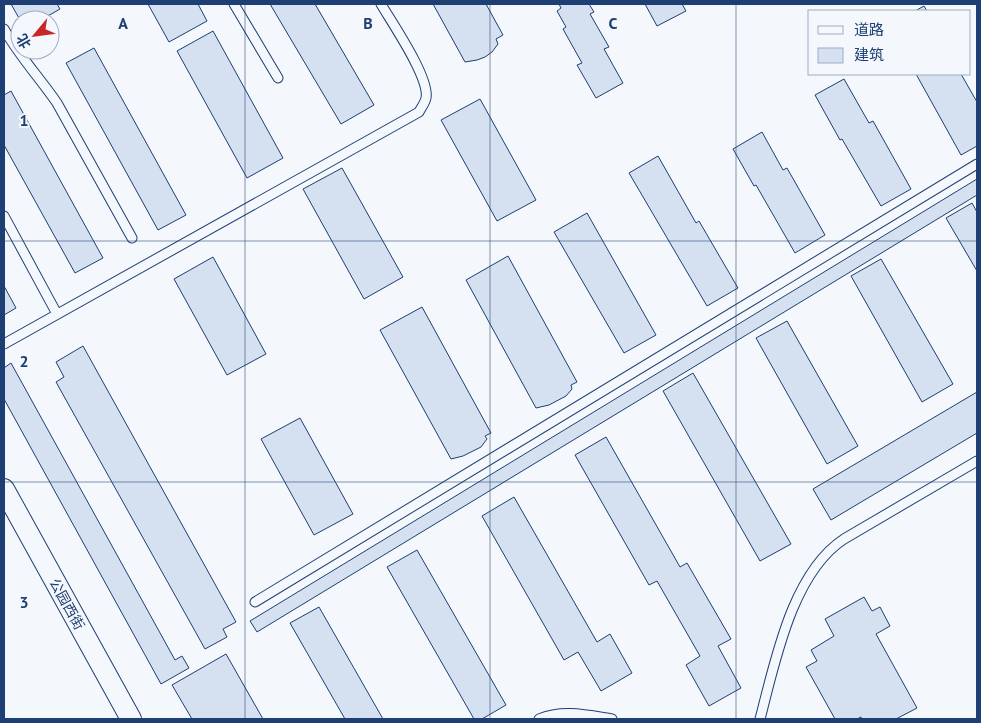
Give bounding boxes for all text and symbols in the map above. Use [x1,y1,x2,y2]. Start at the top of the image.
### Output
north arrow [10,10,60,60]
legend [808,10,971,75]
text: A [118,13,128,33]
text: B [363,13,373,33]
text: C [609,13,618,33]
text: 道路 [854,20,884,39]
text: 北 [12,31,35,52]
text: 建筑 [854,45,884,64]
text: 1 [19,110,29,130]
text: 2 [19,351,29,371]
street label: 公园西街 [46,575,88,633]
text: 3 [19,592,29,612]

